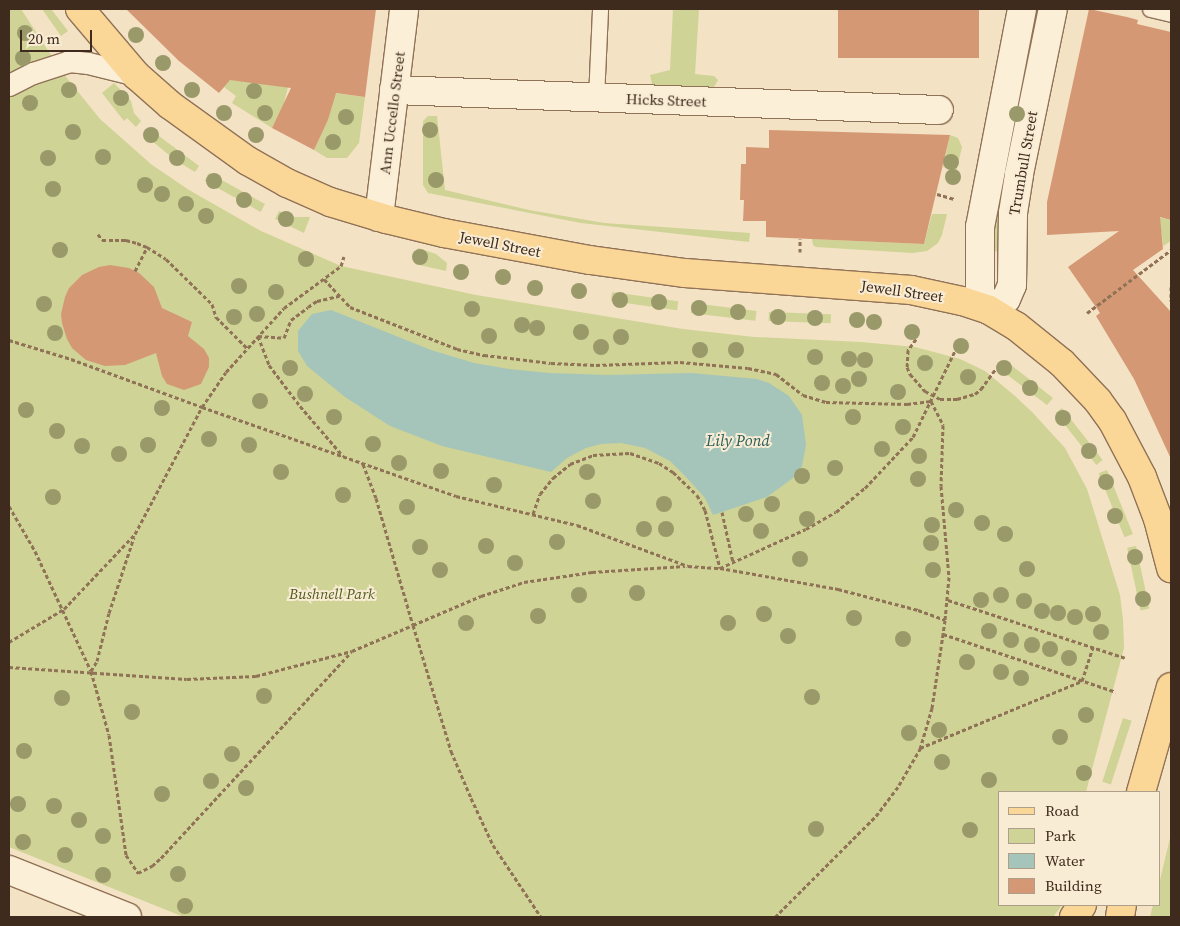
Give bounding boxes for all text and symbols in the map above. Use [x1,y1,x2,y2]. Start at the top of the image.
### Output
scale bar [22,20,95,52]
text: 20 m [28,28,60,49]
street label: Ann Uccello Street [376,51,408,175]
street label: Hicks Street [626,90,706,110]
street label: Trumbull Street [1005,109,1041,217]
street label: Jewell Street [458,227,542,261]
street label: Jewell Street [860,276,944,306]
water label: Lily Pond [706,430,770,450]
park label: Bushnell Park [289,585,375,603]
legend [998,791,1160,906]
text: Road [1045,800,1079,821]
text: Park [1045,825,1076,846]
text: Water [1045,850,1085,871]
text: Building [1045,875,1102,896]

